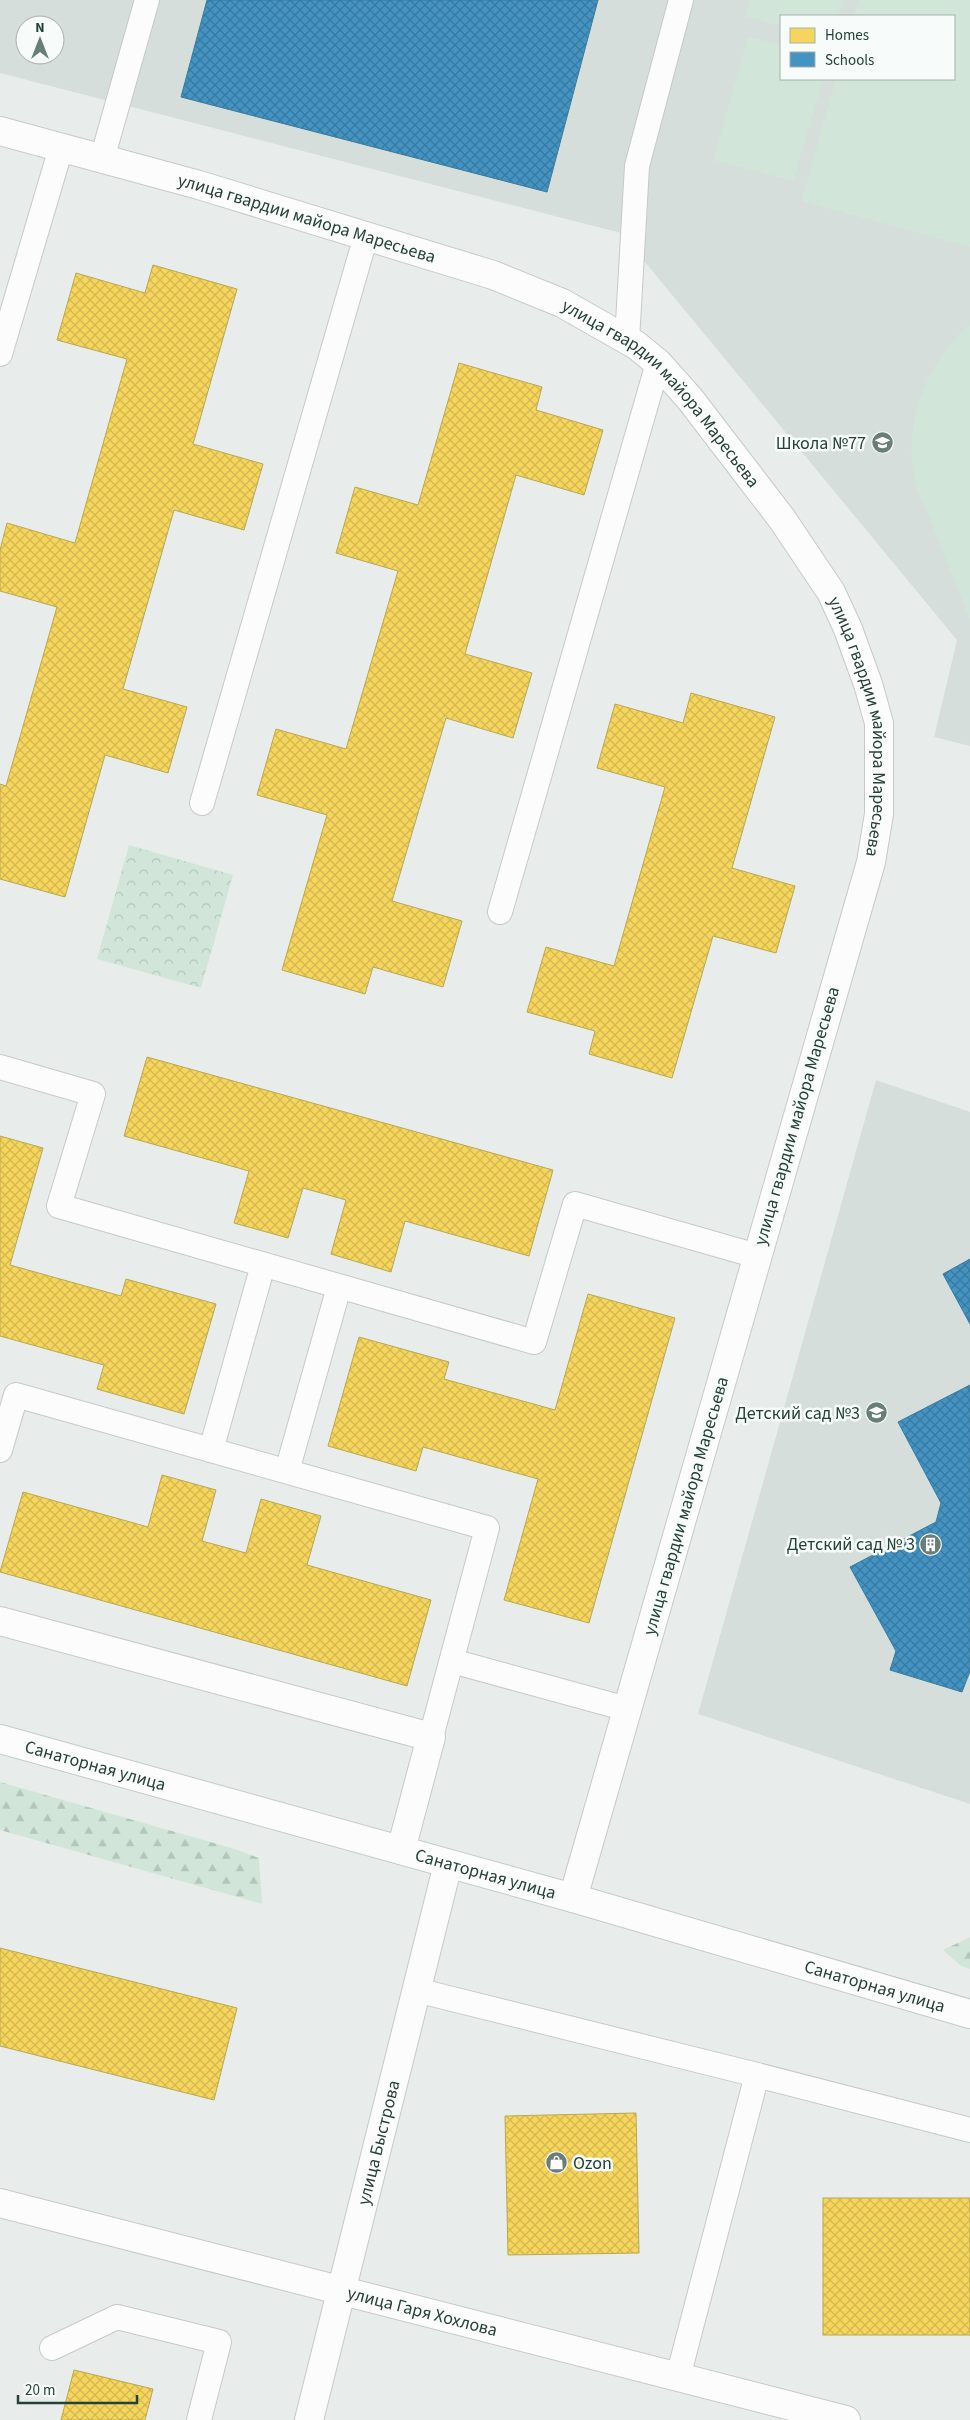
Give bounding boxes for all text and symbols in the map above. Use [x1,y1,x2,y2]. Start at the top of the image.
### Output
north arrow [15,15,65,65]
legend [780,15,955,80]
text: N [35,18,45,38]
text: Homes [825,25,869,46]
text: Schools [825,50,874,71]
street label: улица гвардии майора Маресьева [175,167,439,269]
street label: улица гвардии майора Маресьева [557,293,766,493]
place label: Школа №77 [776,431,866,456]
school or university icon: Школа №77 [870,431,894,455]
street label: улица гвардии майора Маресьева [822,592,892,859]
street label: улица гвардии майора Маресьева [748,984,846,1248]
street label: улица гвардии майора Маресьева [637,1374,735,1638]
place label: Детский сад №3 [735,1401,860,1426]
school or university icon: Детский сад №3 [864,1401,888,1425]
place label: Детский сад № 3 [787,1532,915,1557]
building icon: Детский сад № 3 [919,1532,943,1556]
street label: Санаторная улица [22,1734,169,1797]
street label: Санаторная улица [412,1842,559,1905]
street label: Санаторная улица [801,1954,948,2019]
street label: улица Быстрова [351,2078,406,2208]
shop icon: Ozon [545,2151,569,2175]
place label: Ozon [573,2151,612,2176]
street label: улица Гаря Хохлова [345,2280,500,2343]
scale bar [18,2372,136,2404]
text: 20 m [25,2380,55,2401]

